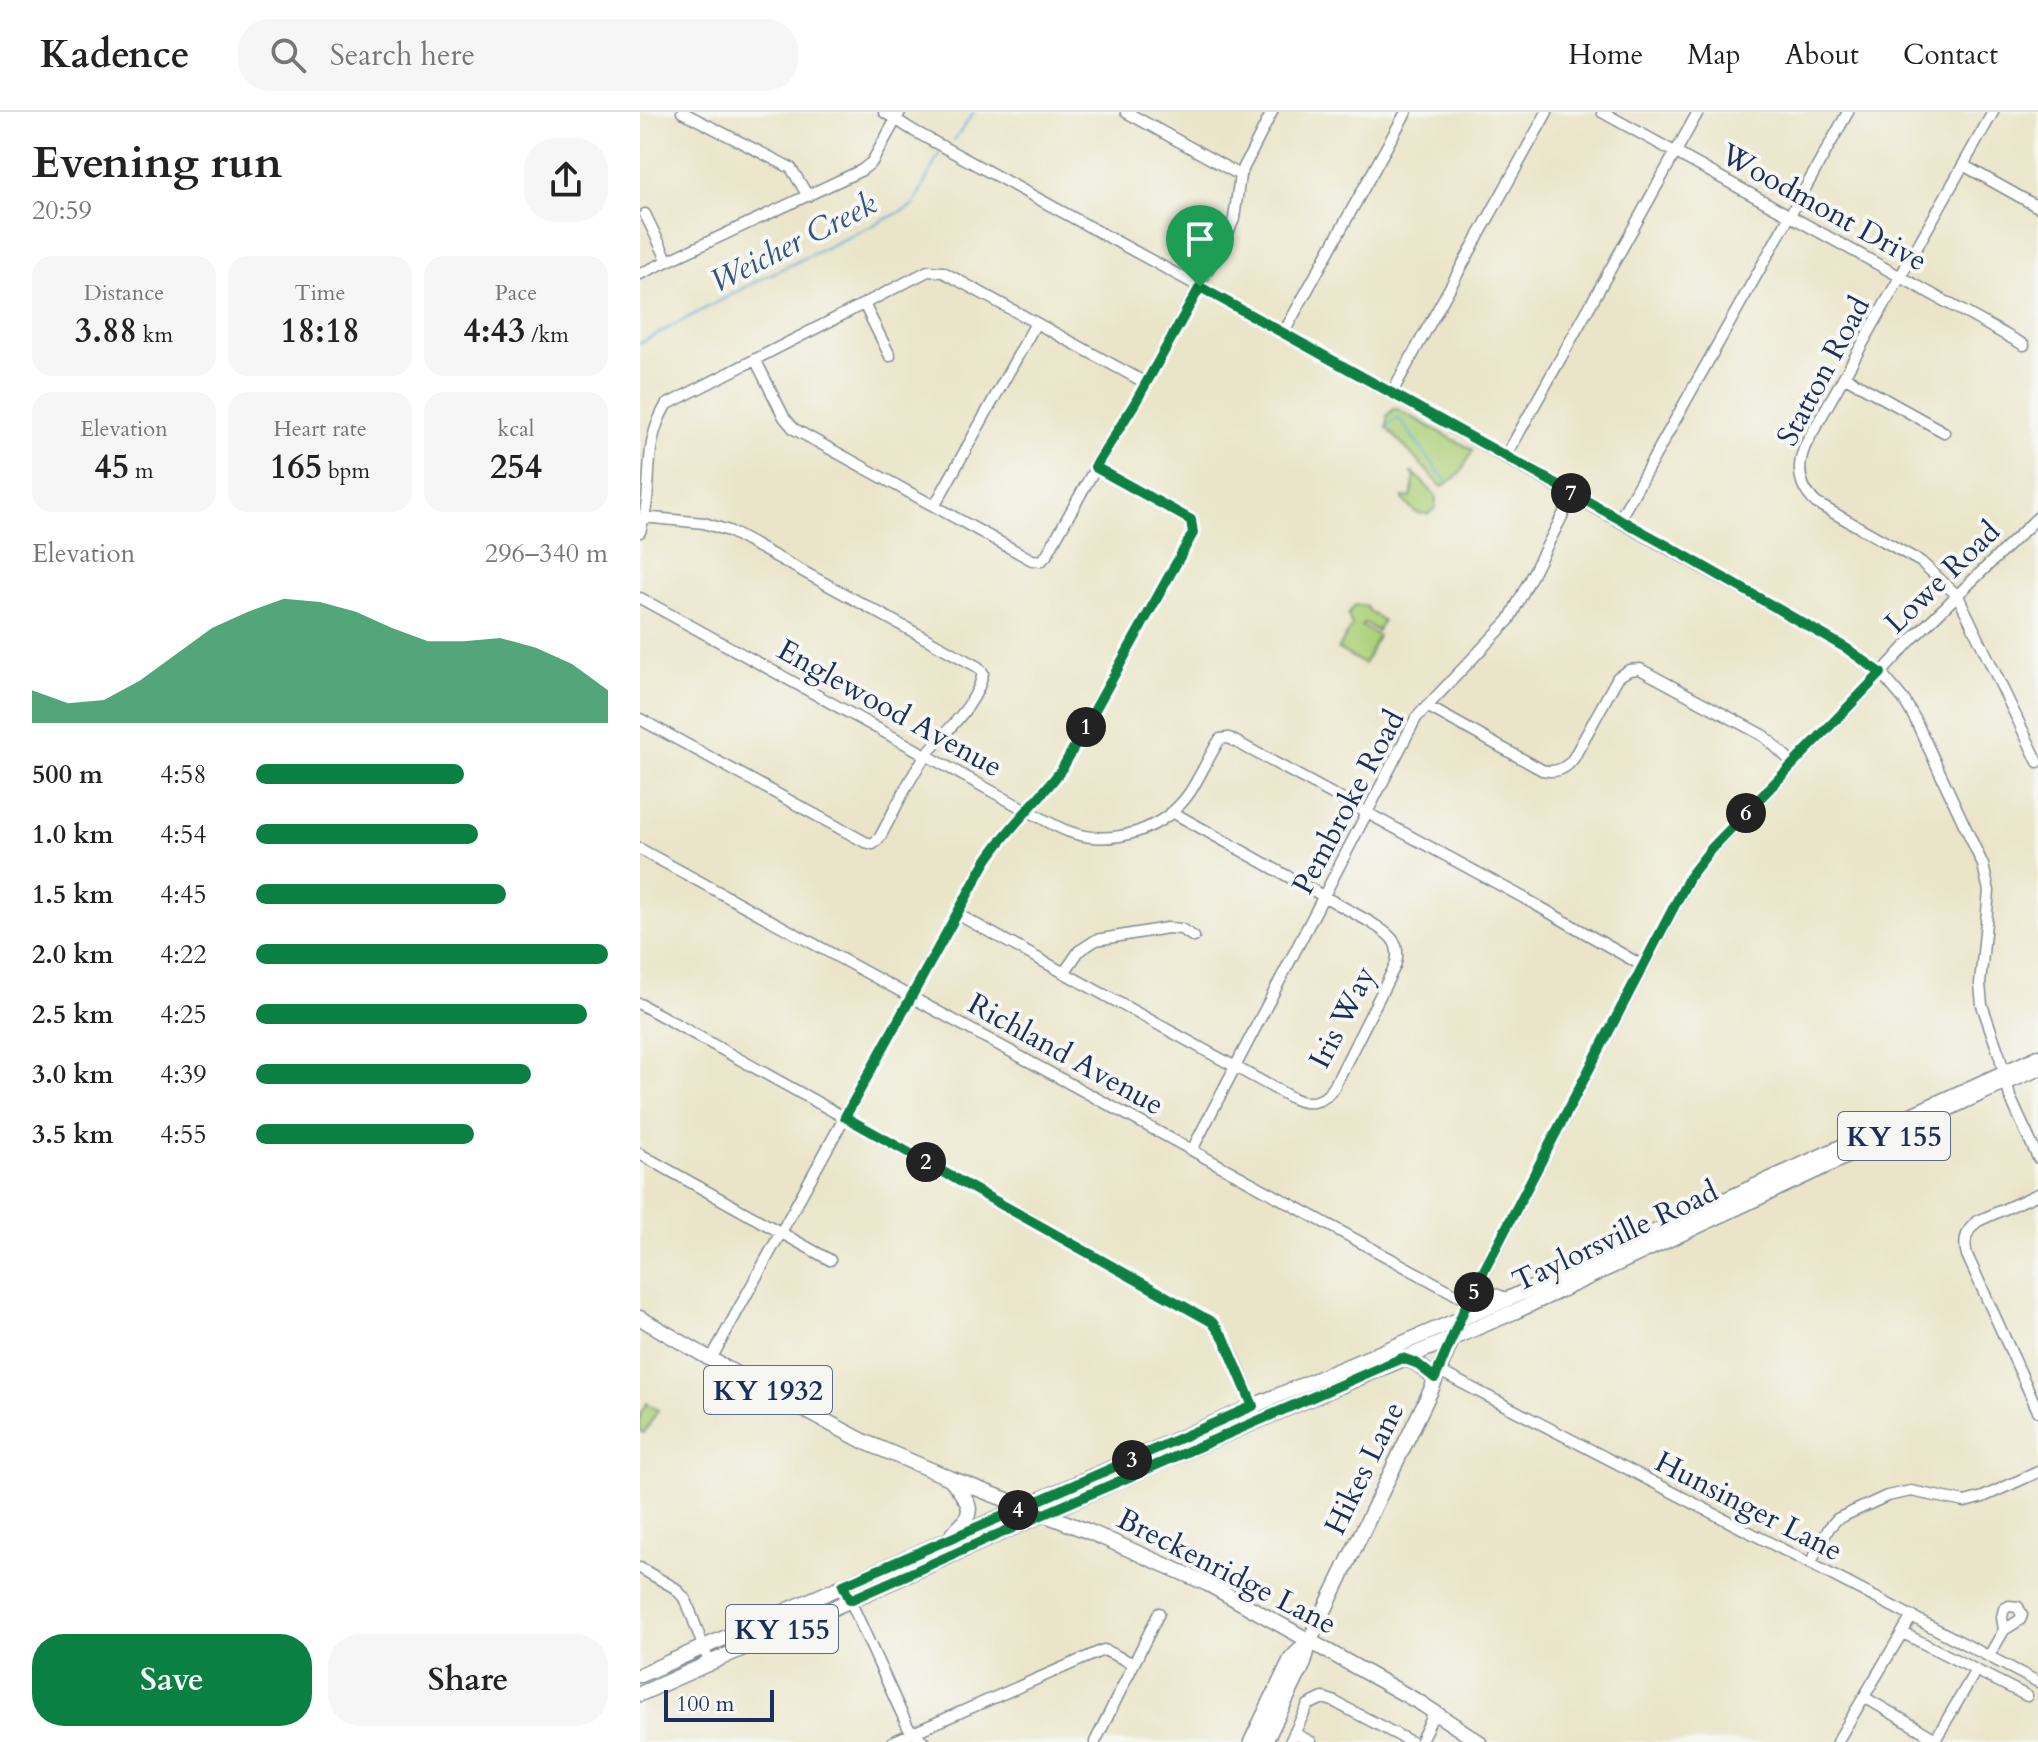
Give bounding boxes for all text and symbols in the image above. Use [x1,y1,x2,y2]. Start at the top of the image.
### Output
search box [238,19,798,91]
text: Kadence [40,29,190,81]
icon: search [266,33,310,77]
text: Search here [330,35,475,76]
text: Home [1568,36,1643,74]
text: Map [1687,36,1741,74]
text: About [1785,36,1859,74]
text: Contact [1903,36,1998,74]
text: Evening run [32,133,282,193]
street label: Woodmont Drive [1712,133,1934,281]
button: share [524,138,608,222]
water label: Weicher Creek [703,182,885,304]
text: 20:59 [32,193,92,228]
pin [1166,205,1234,287]
icon: arrive [1178,217,1222,261]
text: Distance [84,278,164,308]
text: Time [295,278,345,308]
text: Pace [495,278,537,308]
street label: Statton Road [1767,289,1880,453]
text: 3.88 [75,308,137,354]
text: 18:18 [280,308,360,354]
text: 4:43 [463,308,525,354]
text: km [137,320,173,350]
text: /km [525,320,569,350]
text: Elevation [80,414,168,444]
text: Heart rate [273,414,367,444]
text: kcal [498,414,534,444]
text: 45 [94,444,129,490]
text: 165 [270,444,322,490]
text: 254 [490,444,542,490]
text: m [129,456,154,486]
text: bpm [322,456,370,486]
pin: 7 [1551,473,1591,513]
text: 7 [1565,478,1577,508]
street label: Lowe Road [1876,512,2009,643]
text: Elevation [32,536,135,571]
text: 296–340 m [485,536,608,571]
street label: Englewood Avenue [770,630,1010,787]
street label: Pembroke Road [1283,703,1414,902]
pin: 1 [1066,707,1106,747]
text: 1 [1080,712,1092,742]
text: 500 m [32,757,103,792]
text: 4:58 [160,757,207,792]
pin: 6 [1726,793,1766,833]
text: 6 [1740,798,1752,828]
text: 1.0 km [32,817,113,852]
text: 4:54 [160,817,207,852]
text: 1.5 km [32,877,113,912]
text: 4:45 [160,877,207,912]
text: 2.0 km [32,937,113,972]
text: 4:22 [160,937,207,972]
street label: Iris Way [1299,959,1386,1075]
street label: Richland Avenue [960,984,1171,1125]
text: 2.5 km [32,997,113,1032]
text: 4:25 [160,997,207,1032]
text: 3.0 km [32,1057,113,1092]
text: 4:39 [160,1057,207,1092]
road number: KY 155 [1838,1112,1950,1160]
text: 3.5 km [32,1117,113,1152]
text: 4:55 [160,1117,207,1152]
pin: 2 [906,1142,946,1182]
text: 2 [920,1147,932,1177]
street label: Taylorsville Road [1506,1171,1725,1302]
pin: 5 [1454,1272,1494,1312]
text: 5 [1468,1277,1480,1307]
road number: KY 1932 [704,1366,832,1414]
street label: Hikes Lane [1315,1395,1414,1542]
pin: 3 [1112,1440,1152,1480]
street label: Hunsinger Lane [1648,1442,1850,1571]
text: 3 [1126,1445,1138,1475]
pin: 4 [998,1490,1038,1530]
text: 4 [1012,1495,1024,1525]
street label: Breckenridge Lane [1110,1498,1343,1644]
road number: KY 155 [726,1605,838,1653]
button: Save [32,1634,312,1726]
button: Share [328,1634,608,1726]
scale bar [664,1686,774,1722]
text: 100 m [676,1689,734,1719]

